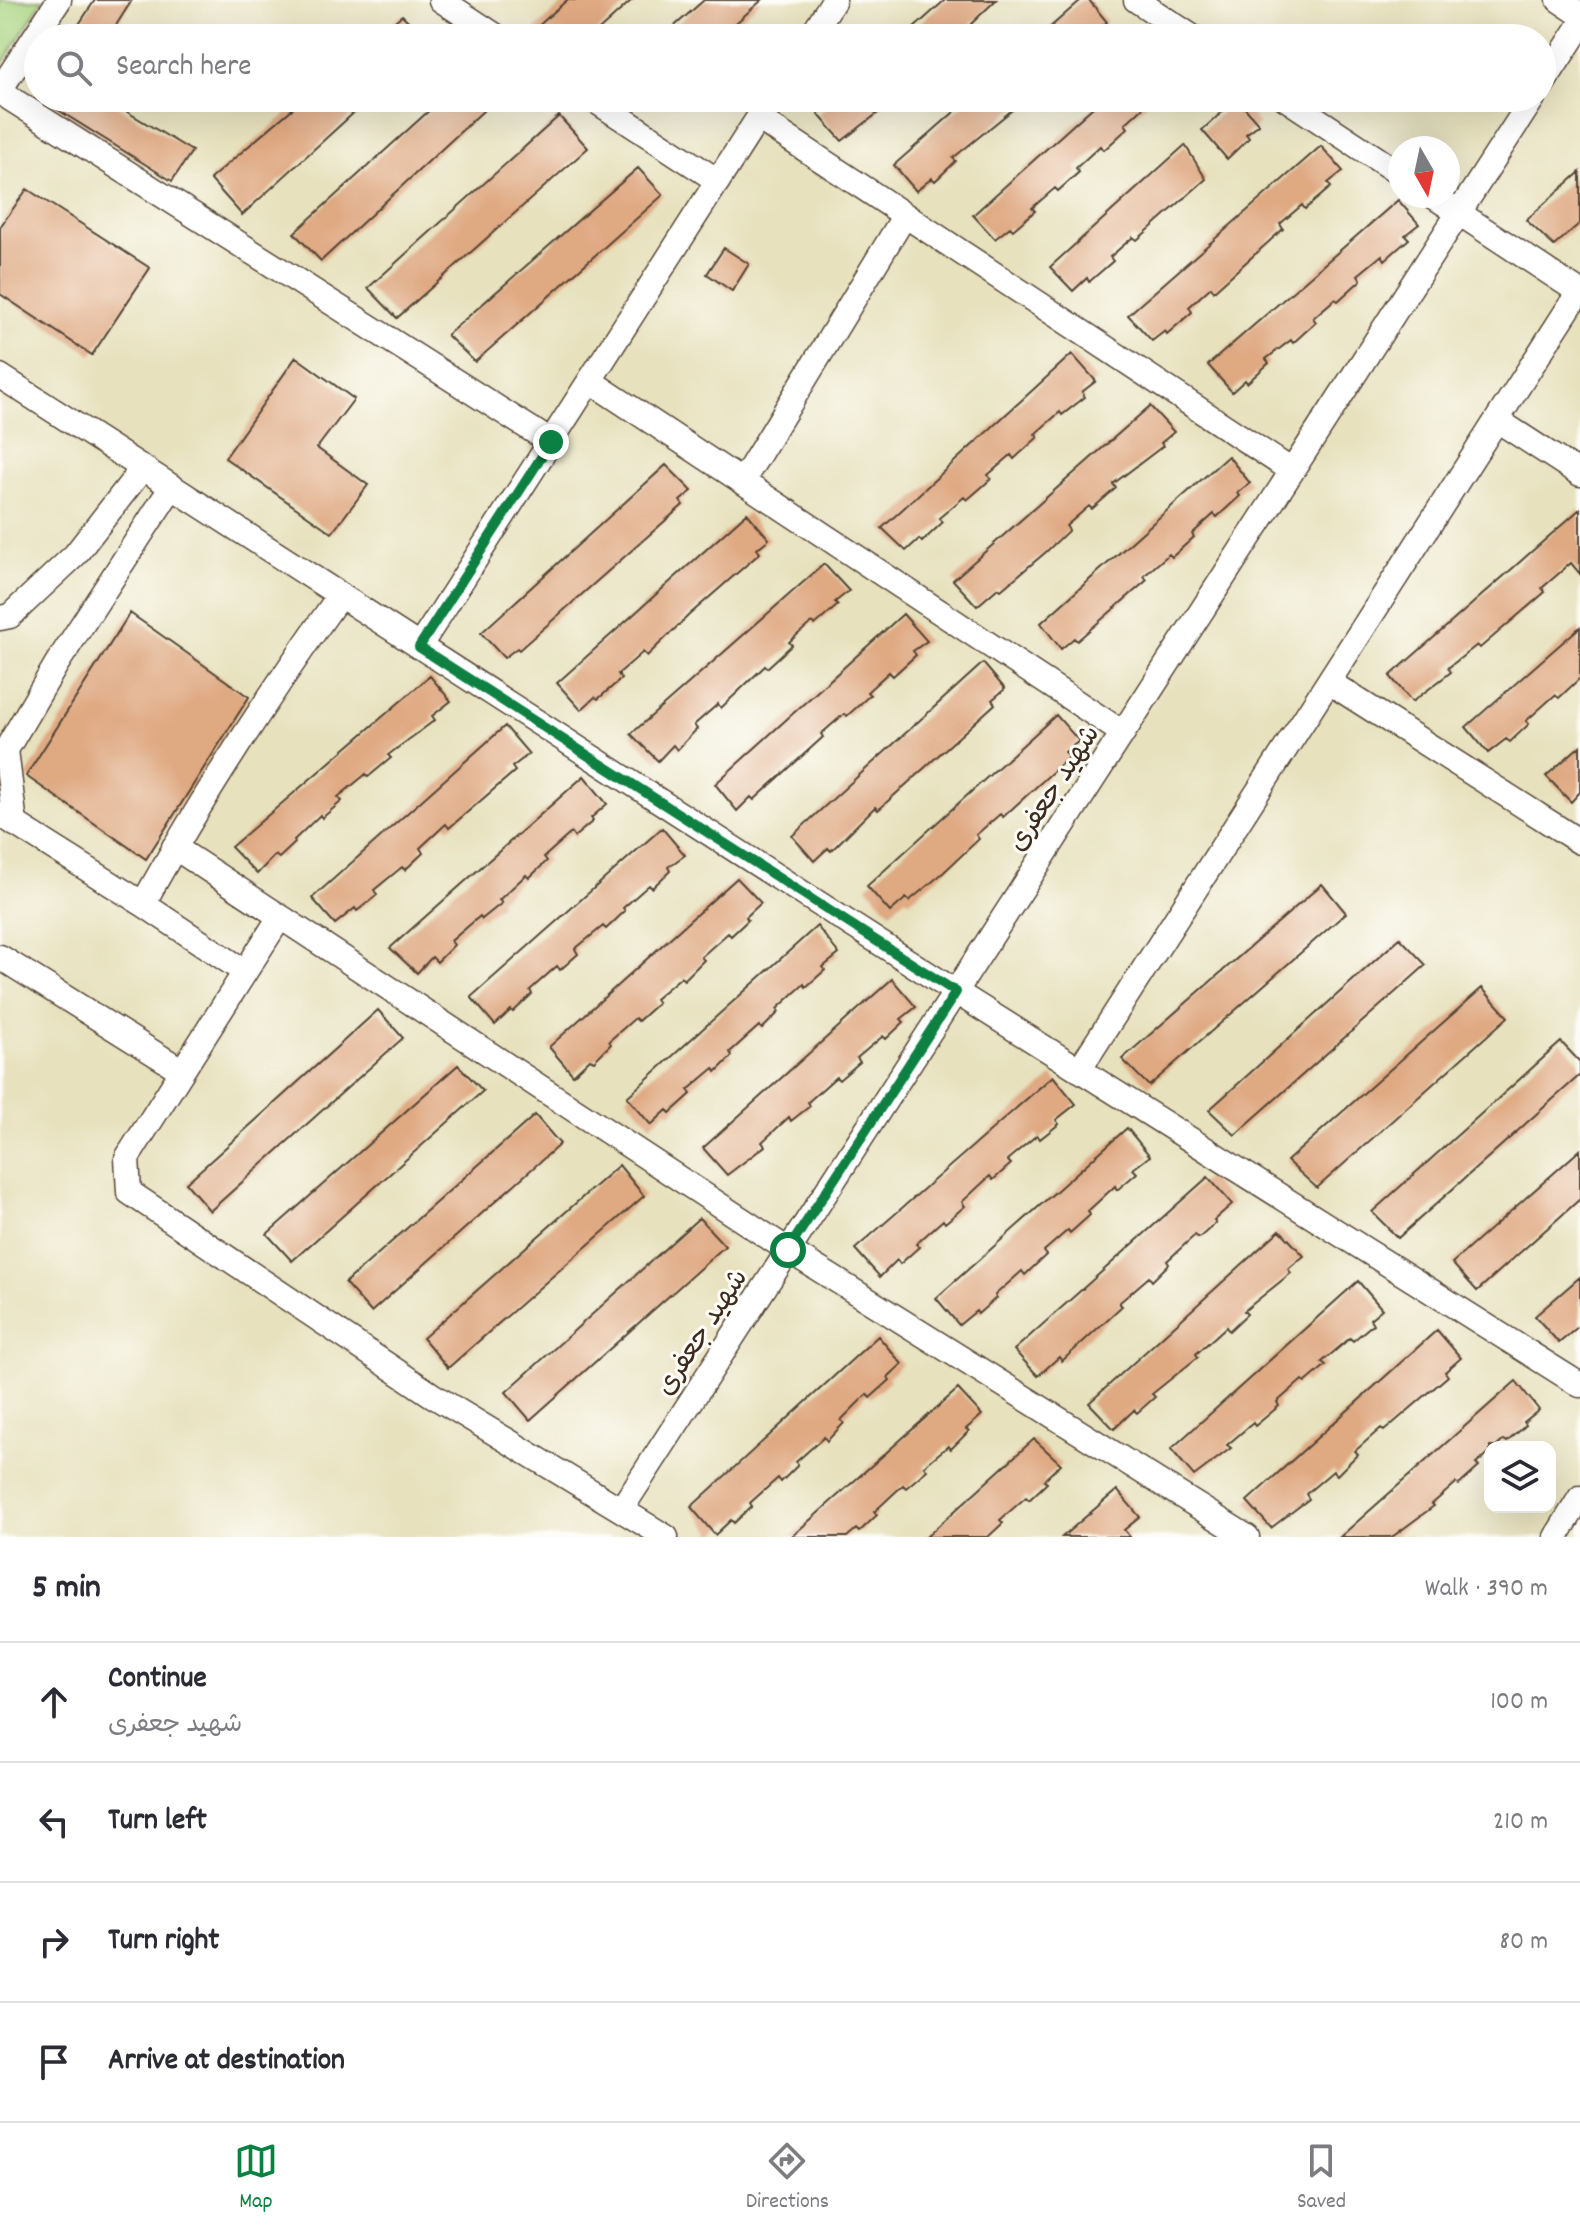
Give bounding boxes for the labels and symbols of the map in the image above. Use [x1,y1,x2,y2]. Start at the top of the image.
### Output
north arrow [1388,136,1460,208]
route end [533,424,569,460]
street label: شهید جعفری [1000,718,1112,861]
route start [770,1232,806,1268]
street label: شهید جعفری [648,1262,760,1405]

